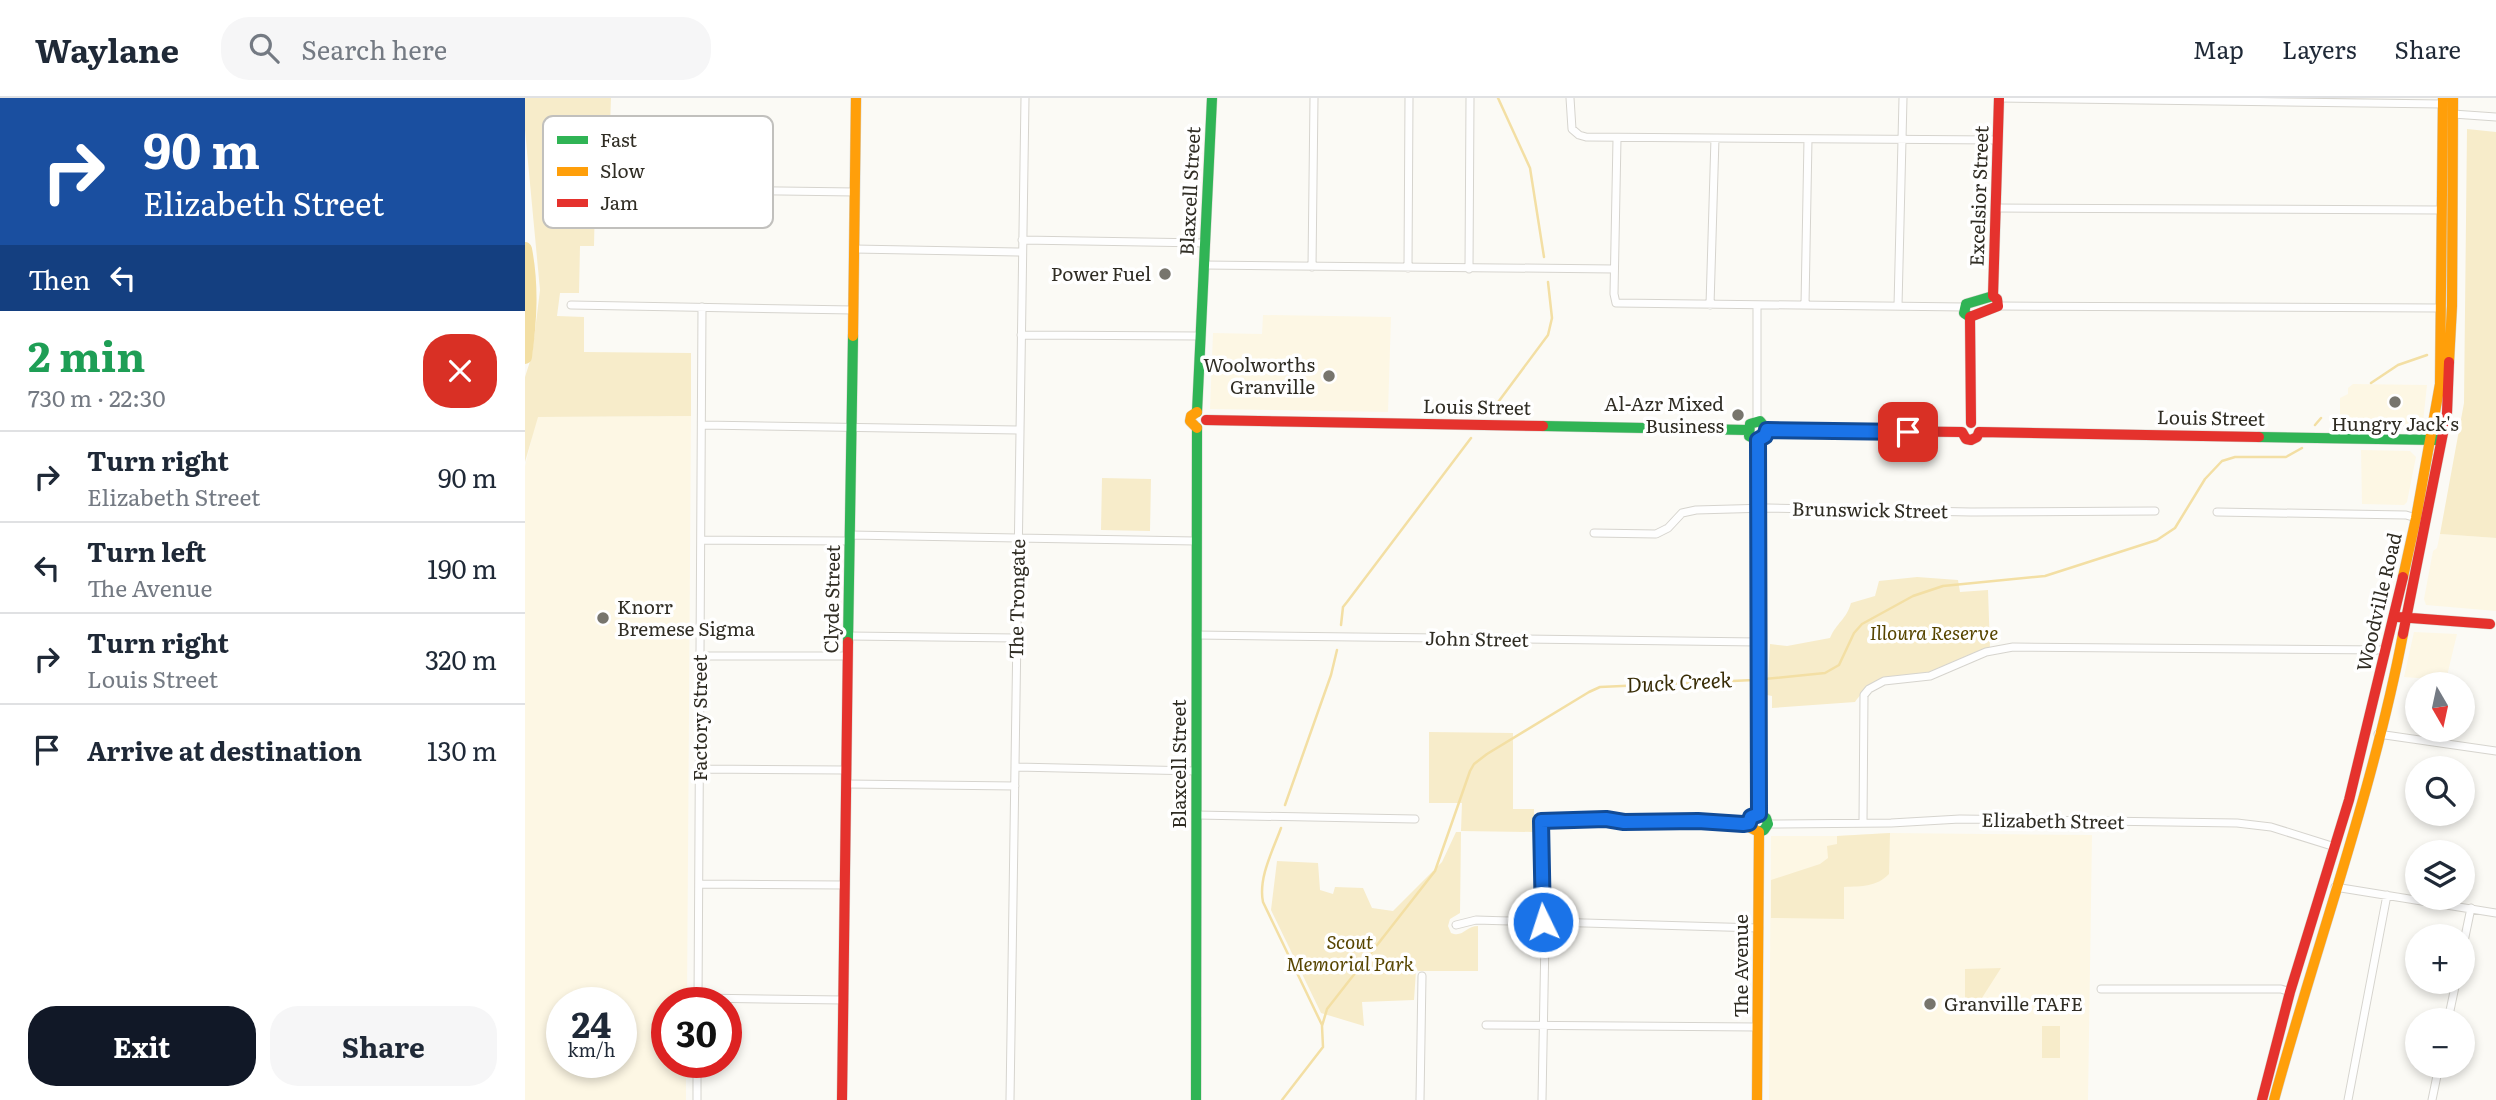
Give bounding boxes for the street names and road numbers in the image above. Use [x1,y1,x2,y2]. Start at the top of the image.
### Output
street label: Blaxcell Street [1172,125,1206,256]
street label: Excelsior Street [1962,125,1994,267]
street label: Louis Street [1423,391,1532,421]
street label: Louis Street [2157,402,2266,432]
street label: Brunswick Street [1792,494,1949,524]
street label: Woodville Road [2348,529,2408,674]
street label: The Trongate [1001,538,1031,659]
street label: Clyde Street [816,544,846,654]
street label: John Street [1425,623,1529,653]
street label: Factory Street [685,654,713,782]
street label: Blaxcell Street [1164,699,1192,829]
street label: Elizabeth Street [1981,805,2125,835]
street label: The Avenue [1726,914,1754,1018]

